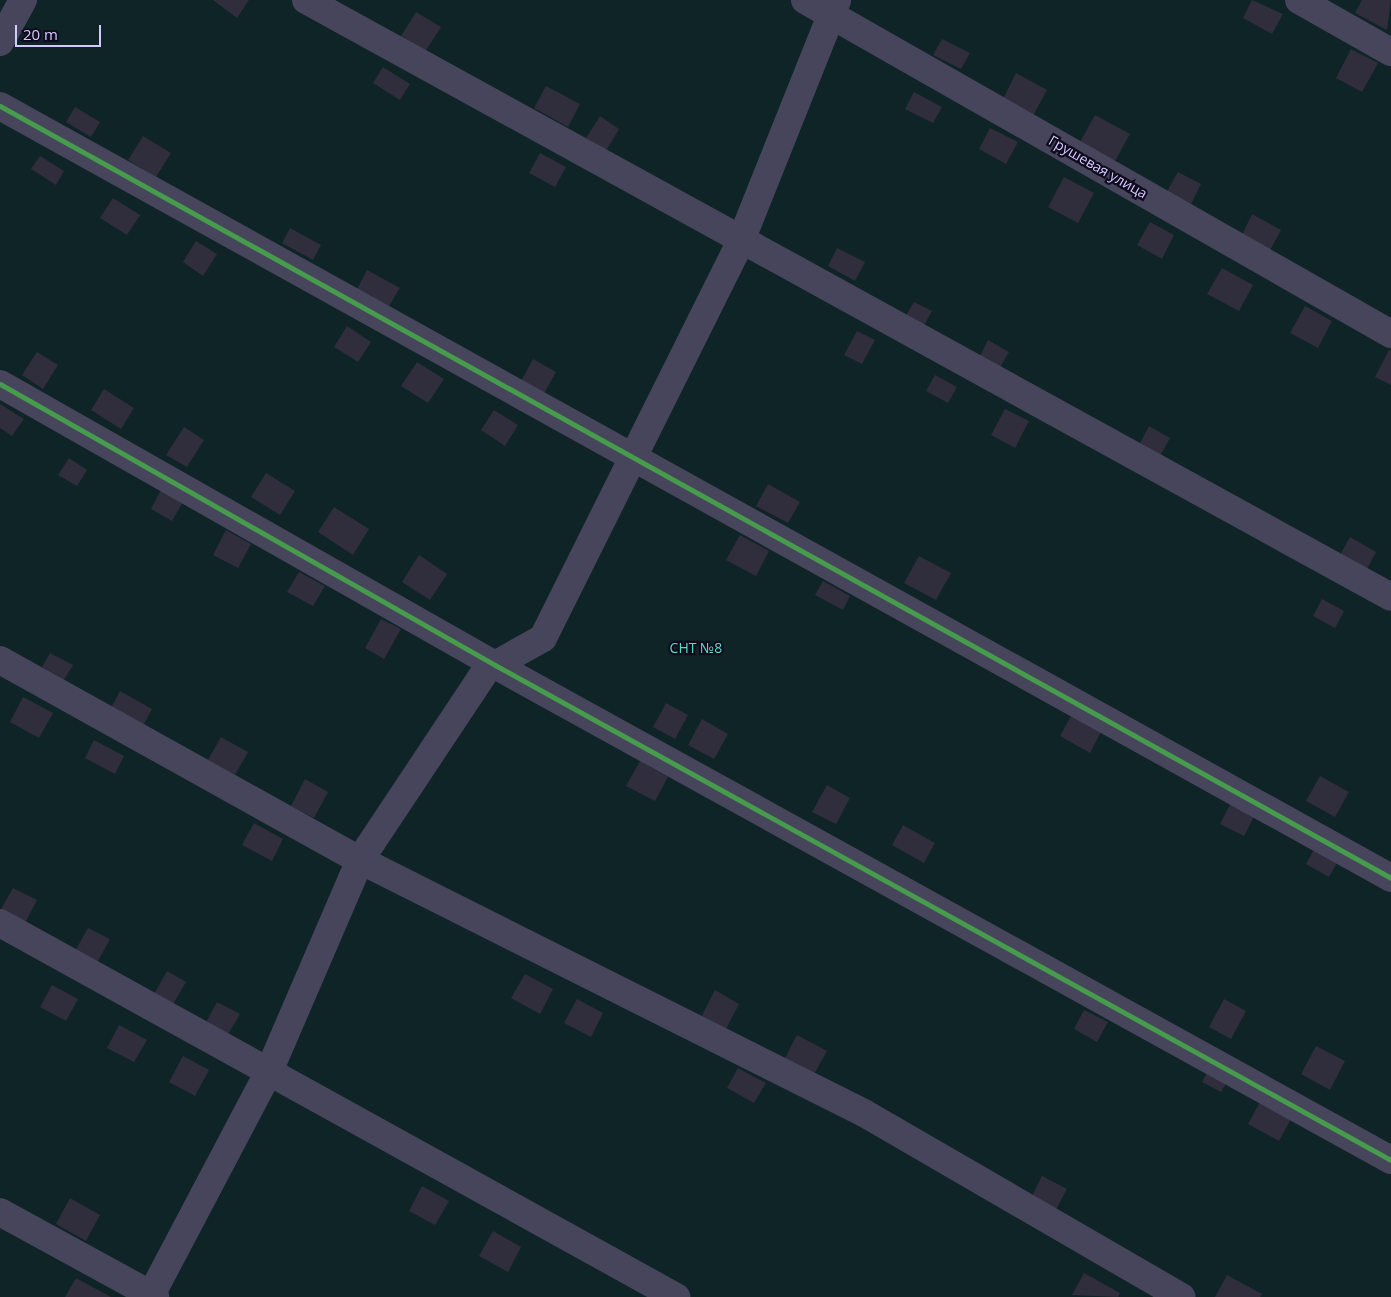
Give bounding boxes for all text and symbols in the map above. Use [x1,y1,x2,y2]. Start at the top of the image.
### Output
scale bar [18,15,104,47]
text: 20 m [23,24,58,44]
street label: Грушевая улица [1046,132,1150,202]
park label: СНТ №8 [670,640,722,656]

